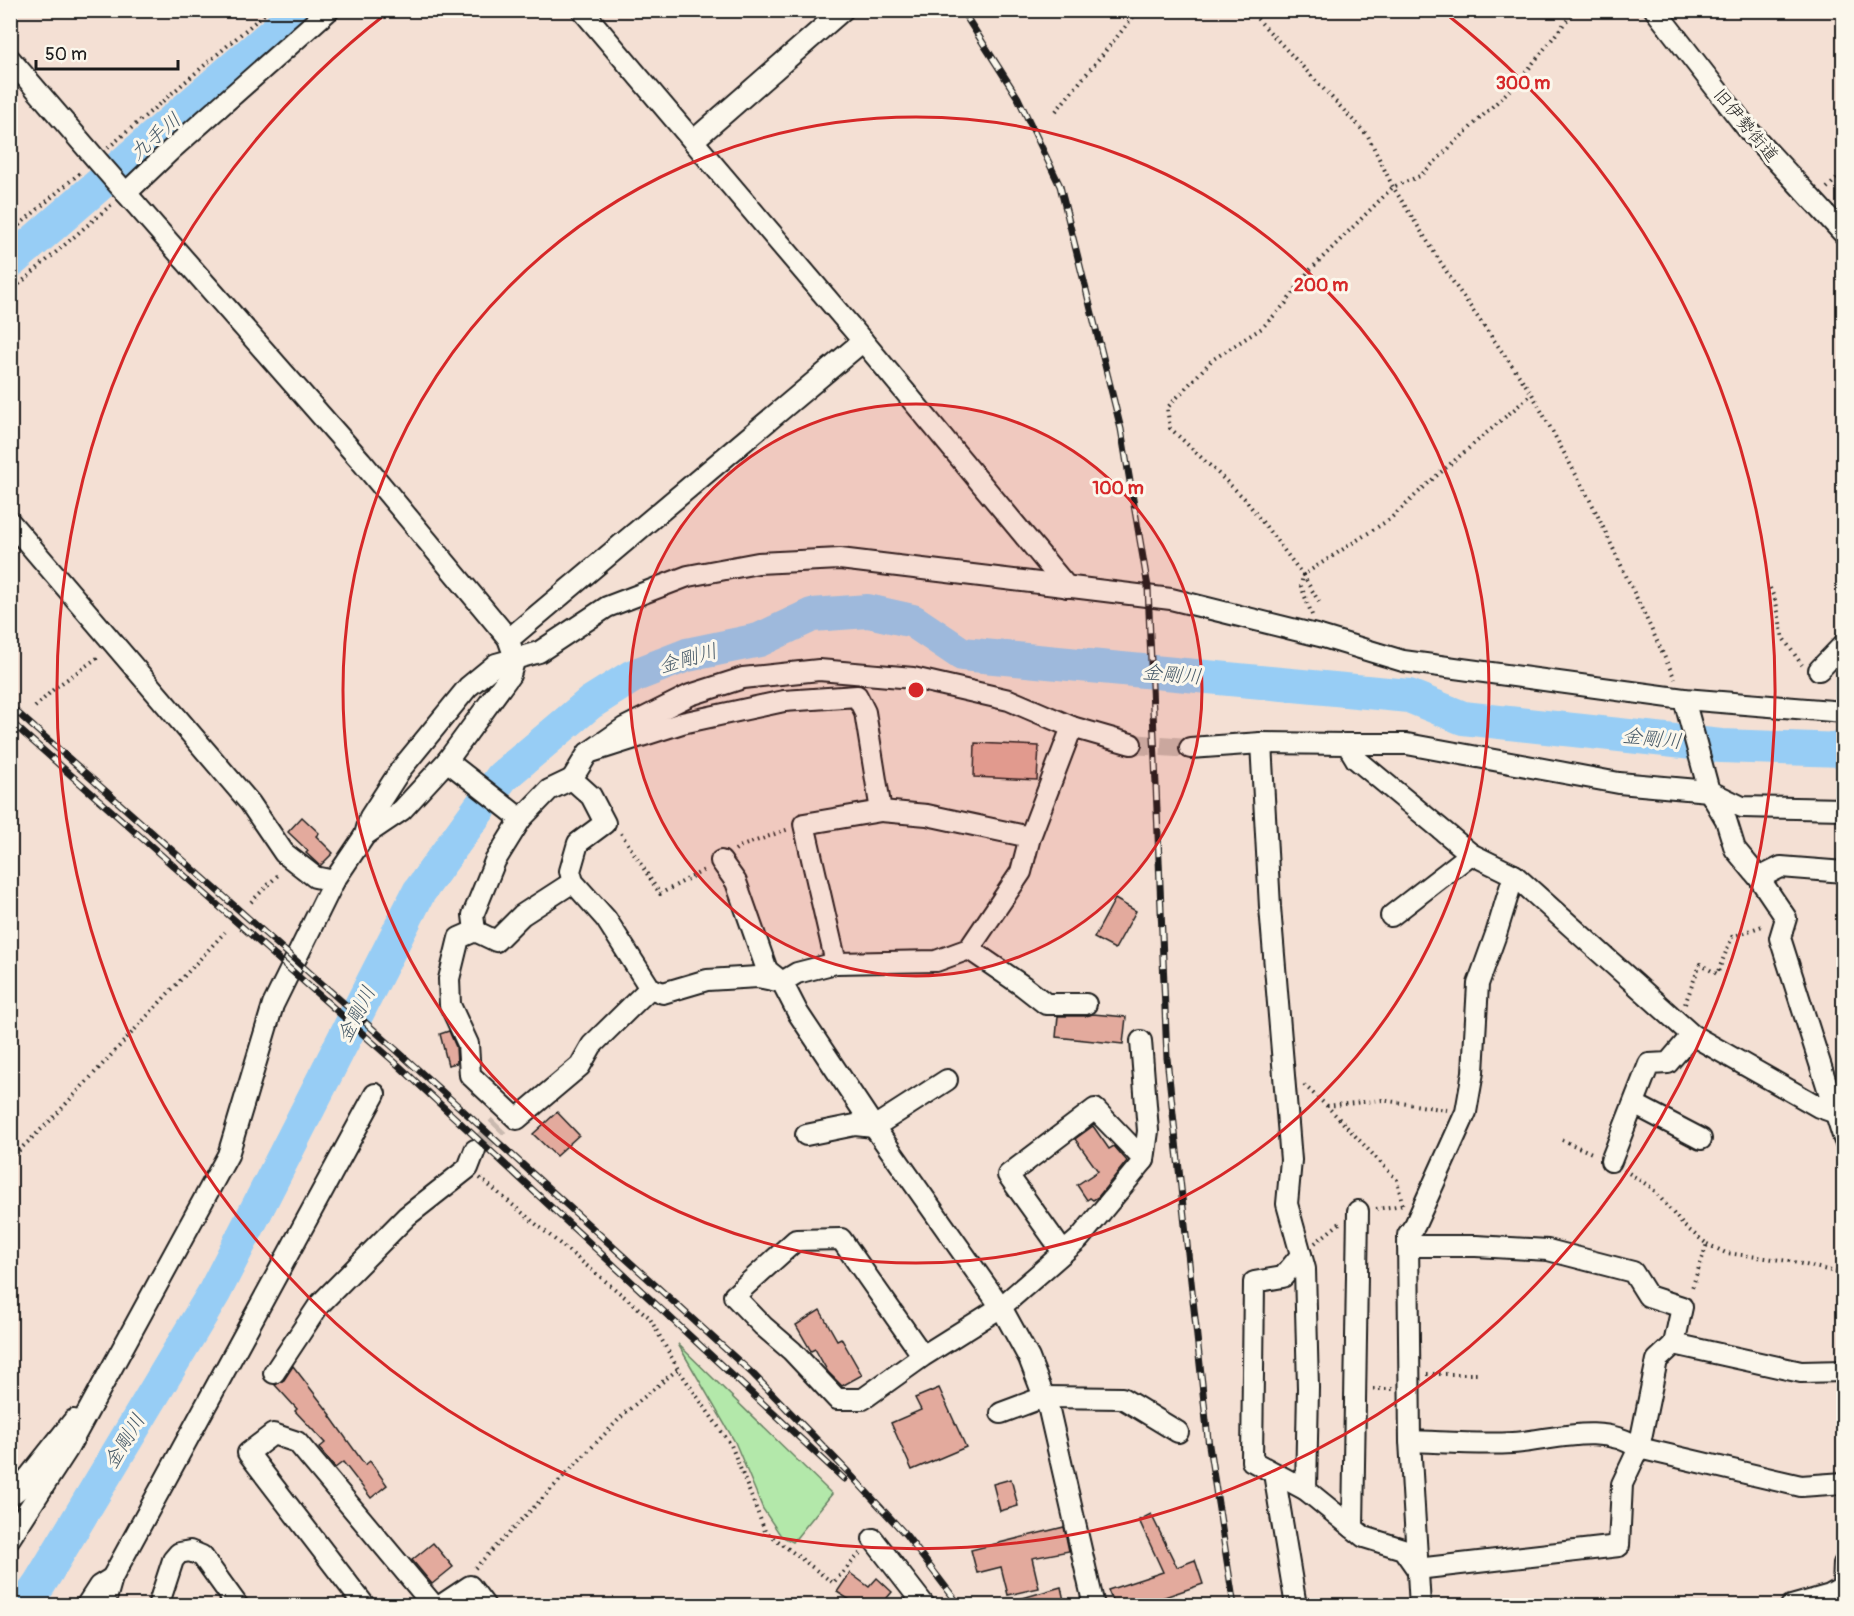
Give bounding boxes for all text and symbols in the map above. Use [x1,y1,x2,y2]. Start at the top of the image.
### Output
scale bar [36,33,178,71]
text: 50 m [45,43,87,66]
text: 300 m [1496,72,1550,95]
street label: 旧伊勢街道 [1708,83,1783,167]
water label: 九手川 [124,107,186,165]
text: 200 m [1294,274,1348,297]
text: 100 m [1092,477,1144,500]
water label: 金剛川 [656,638,720,679]
water label: 金剛川 [1141,659,1203,690]
centre of rings [906,680,926,700]
water label: 金剛川 [1621,723,1683,754]
water label: 金剛川 [332,982,381,1047]
water label: 金剛川 [98,1409,151,1473]

